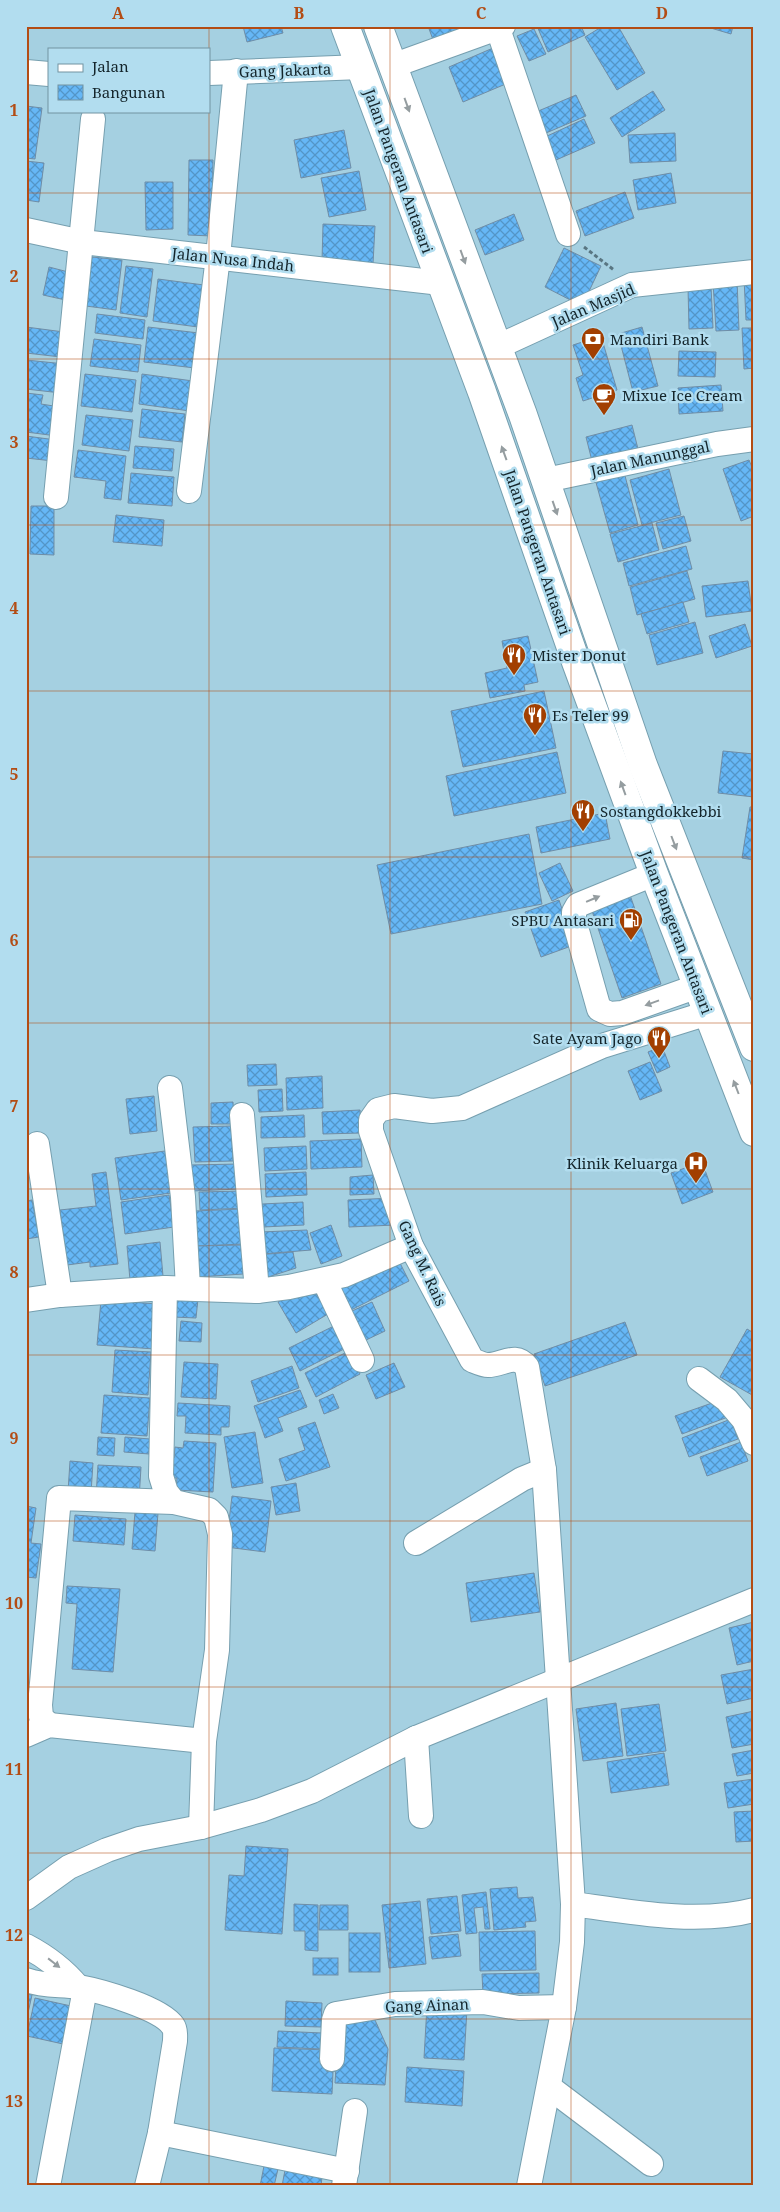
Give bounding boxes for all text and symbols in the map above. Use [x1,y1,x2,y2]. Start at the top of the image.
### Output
text: A [112,2,125,24]
text: B [294,2,305,24]
text: C [476,2,487,24]
text: D [656,2,668,24]
legend [48,48,210,112]
text: Jalan [91,56,129,76]
street label: Gang Jakarta [238,58,332,82]
text: Bangunan [92,82,166,102]
street label: Jalan Pangeran Antasari [360,85,438,256]
one-way arrow [403,98,411,113]
text: 1 [9,99,19,121]
street label: Jalan Nusa Indah [170,243,296,275]
one-way arrow [460,250,467,265]
text: 2 [9,265,19,287]
street label: Jalan Masjid [548,279,638,332]
bank icon: Mandiri Bank [580,326,606,360]
place label: Mandiri Bank [610,329,709,349]
cafe icon: Mixue Ice Cream [591,382,617,416]
place label: Mixue Ice Cream [622,385,743,405]
text: 3 [9,431,19,453]
street label: Jalan Manunggal [588,436,712,481]
one-way arrow [500,445,508,460]
street label: Jalan Pangeran Antasari [500,466,576,638]
one-way arrow [552,501,560,516]
text: 4 [9,597,19,619]
restaurant icon: Mister Donut [501,642,527,676]
place label: Mister Donut [532,645,626,665]
restaurant icon: Es Teler 99 [522,702,548,736]
place label: Es Teler 99 [552,705,629,725]
text: 5 [9,763,19,785]
one-way arrow [618,780,626,795]
restaurant icon: Sostangdokkebbi [570,798,596,832]
place label: Sostangdokkebbi [600,801,722,821]
one-way arrow [670,836,678,851]
street label: Jalan Pangeran Antasari [636,846,718,1017]
one-way arrow [586,895,601,903]
fuel station icon: SPBU Antasari [618,907,644,941]
place label: SPBU Antasari [511,910,614,930]
text: 6 [9,929,19,951]
one-way arrow [644,999,659,1007]
restaurant icon: Sate Ayam Jago [646,1025,672,1059]
place label: Sate Ayam Jago [533,1028,642,1048]
one-way arrow [732,1079,740,1094]
text: 7 [9,1095,19,1117]
hospital icon: Klinik Keluarga [683,1150,709,1184]
place label: Klinik Keluarga [566,1153,678,1173]
street label: Gang M. Rais [394,1217,452,1309]
text: 8 [9,1261,19,1283]
text: 9 [9,1427,19,1449]
text: 10 [5,1592,23,1614]
text: 11 [5,1758,23,1780]
text: 12 [5,1924,23,1946]
one-way arrow [48,1958,61,1969]
street label: Gang Ainan [385,1994,470,2016]
text: 13 [5,2090,23,2112]

